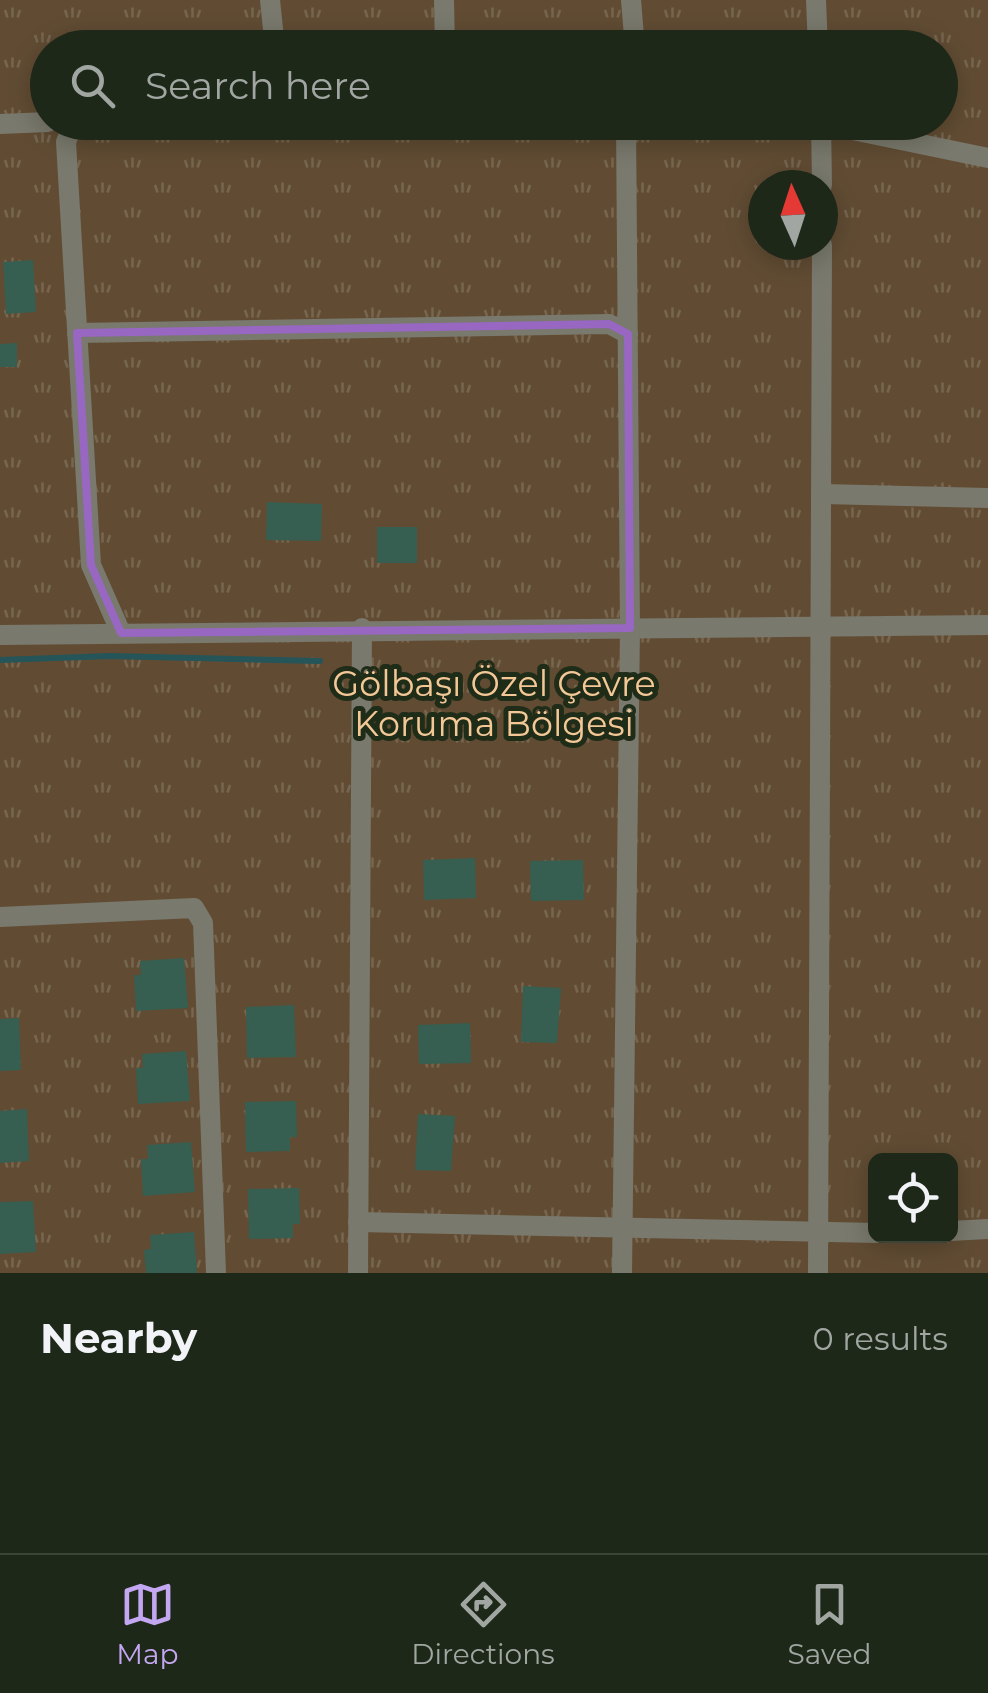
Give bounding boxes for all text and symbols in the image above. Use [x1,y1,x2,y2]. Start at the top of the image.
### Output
search box [30,30,958,140]
icon: search [65,58,120,113]
text: Search here [145,62,371,109]
north arrow [748,170,838,260]
park label: Gölbaşı Özel Çevre Koruma Bölgesi [332,662,656,745]
map controls [868,1153,958,1243]
button: locate [868,1153,958,1243]
text: Nearby [40,1312,197,1364]
text: 0 results [813,1319,948,1358]
tab: Map [116,1577,179,1671]
tab: Directions [411,1577,555,1671]
tab: Saved [787,1577,872,1671]

